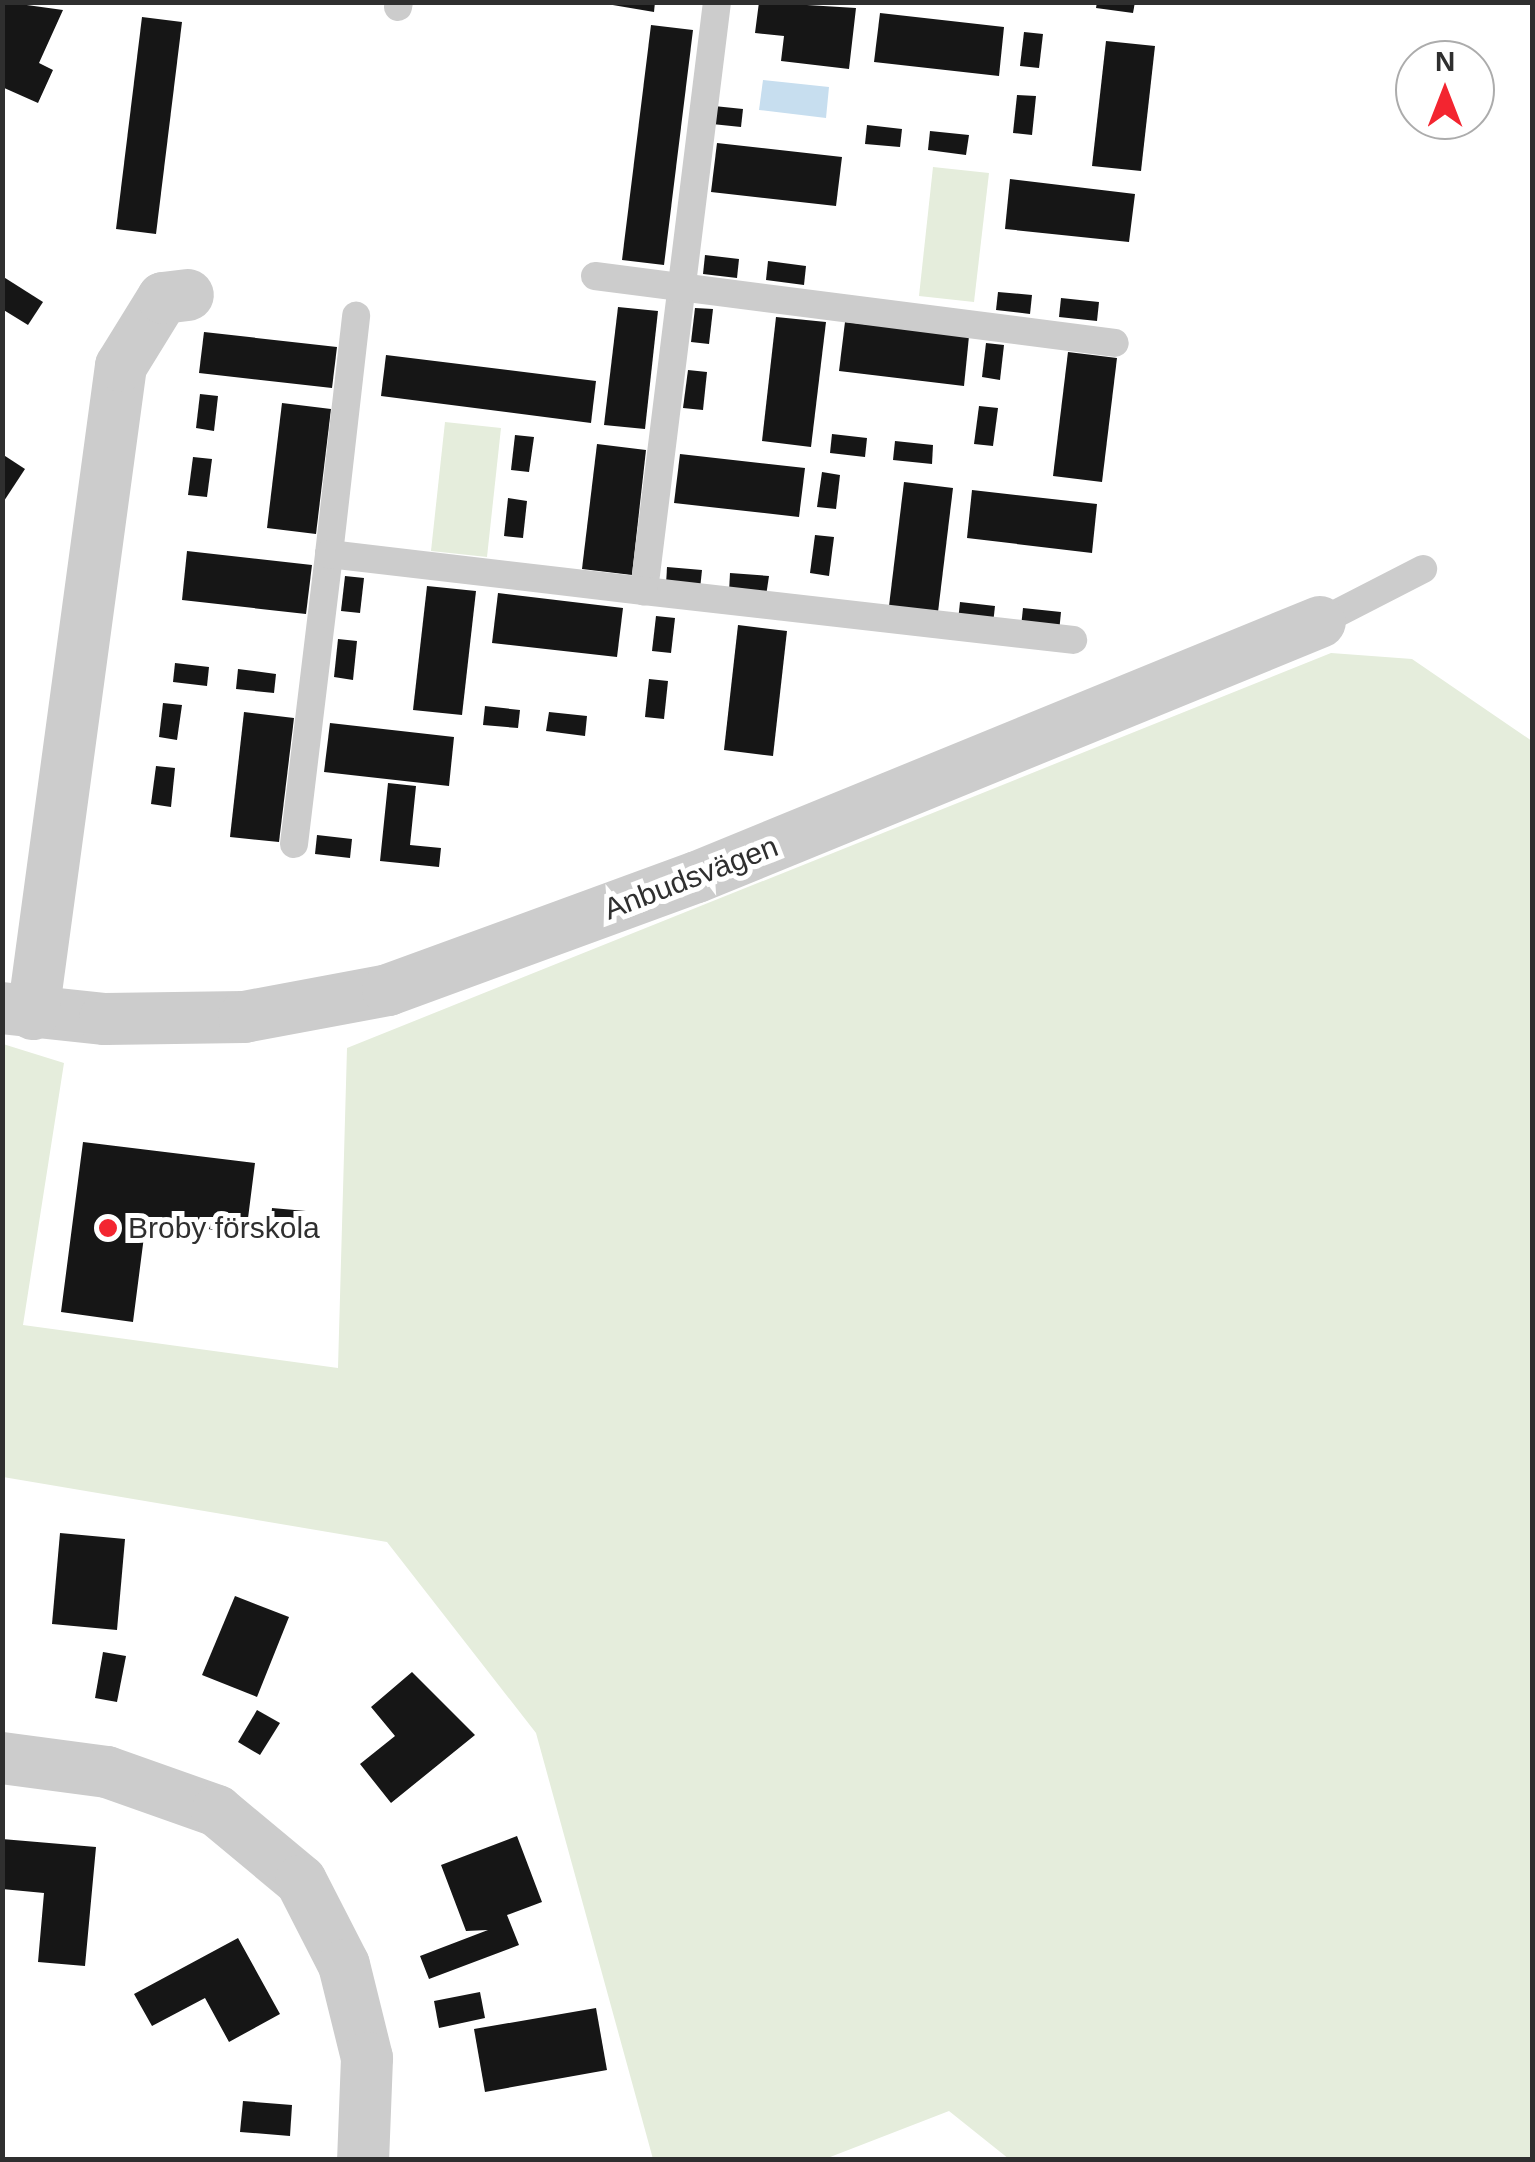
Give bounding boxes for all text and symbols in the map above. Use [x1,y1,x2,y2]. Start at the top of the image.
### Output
north arrow [1395,40,1495,140]
text: N [1435,46,1455,77]
street label: Anbudsvägen [599,828,783,928]
place label: Broby förskola [128,1210,320,1246]
marker: Broby förskola [97,1217,119,1239]

